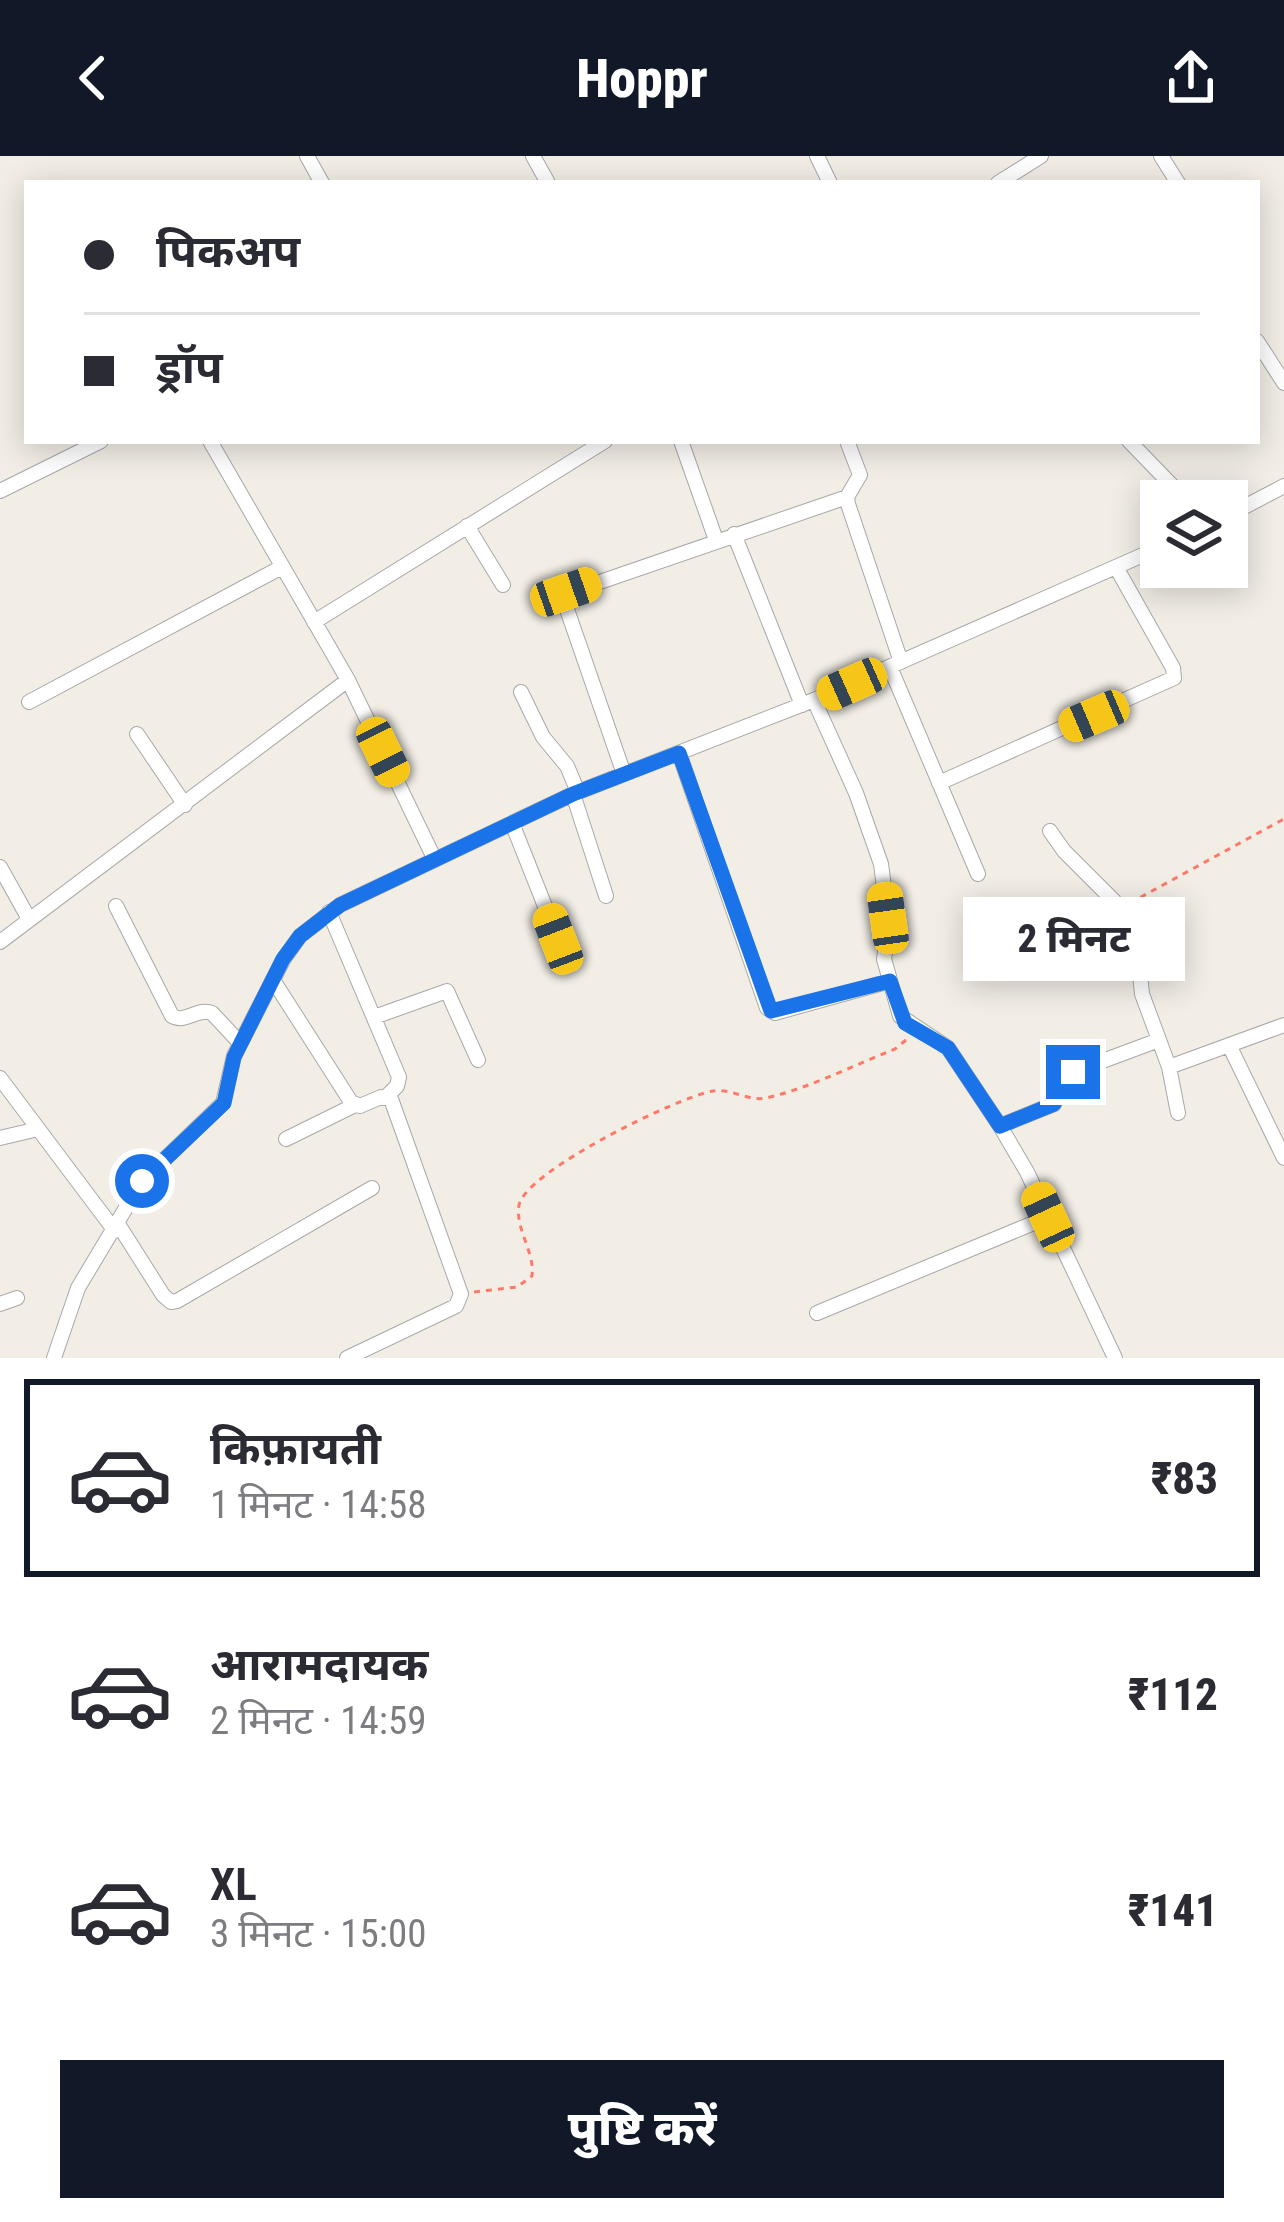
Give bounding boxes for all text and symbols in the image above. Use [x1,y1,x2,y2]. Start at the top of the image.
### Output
icon: back [60,45,126,111]
icon: share [1158,45,1224,111]
text: Hoppr [576,47,708,110]
text: पिकअप [156,225,300,278]
text: ड्रॉप [156,341,223,394]
map controls [1140,480,1248,588]
button: layers [1140,480,1248,588]
car [526,563,606,621]
car [812,653,892,715]
car [1054,685,1134,747]
car [351,712,415,792]
car [865,880,911,956]
callout: 2 मिनट [962,898,1184,982]
car [528,899,588,979]
text: 2 मिनट [1018,916,1130,962]
route end [1046,1045,1100,1099]
route start [115,1154,169,1208]
car [1016,1177,1080,1257]
text: किफ़ायती [210,1422,381,1475]
icon: car [66,1424,174,1532]
text: ₹83 [1151,1452,1218,1505]
text: 1 मिनट · 14:58 [210,1482,426,1528]
text: आरामदायक [210,1638,428,1691]
icon: car [66,1640,174,1748]
text: ₹112 [1128,1668,1218,1721]
text: 2 मिनट · 14:59 [210,1698,426,1744]
icon: car [66,1856,174,1964]
text: XL [210,1858,257,1911]
text: ₹141 [1128,1884,1218,1937]
text: 3 मिनट · 15:00 [210,1911,426,1957]
button: पुष्टि करें [60,2060,1224,2198]

